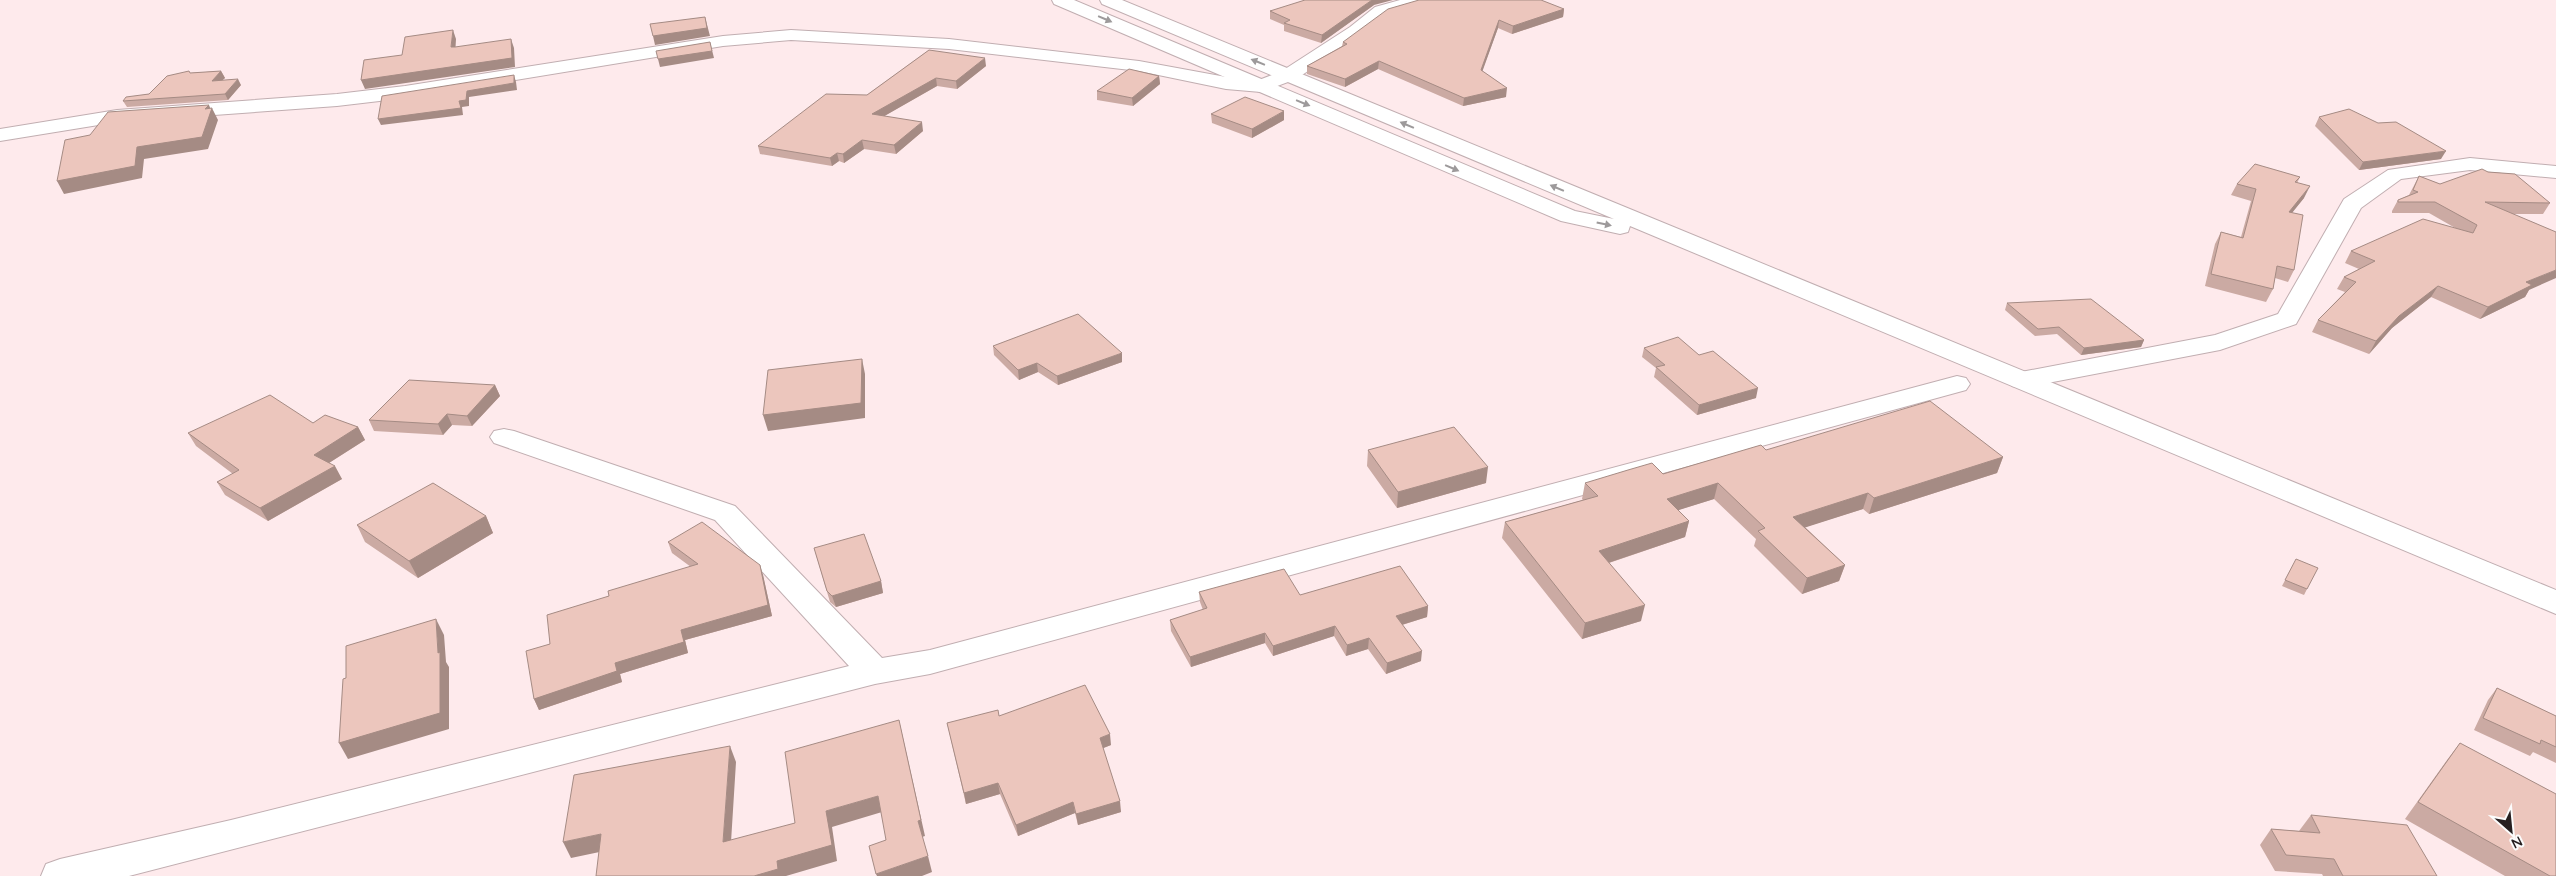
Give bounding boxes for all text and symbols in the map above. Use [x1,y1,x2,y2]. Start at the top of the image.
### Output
one-way arrow [1098,15,1113,23]
one-way arrow [1251,57,1265,65]
one-way arrow [1296,99,1311,107]
one-way arrow [1400,120,1414,128]
one-way arrow [1445,164,1459,172]
one-way arrow [1550,183,1564,191]
one-way arrow [1596,220,1612,228]
north arrow [2486,806,2536,856]
text: N [2508,832,2526,853]

